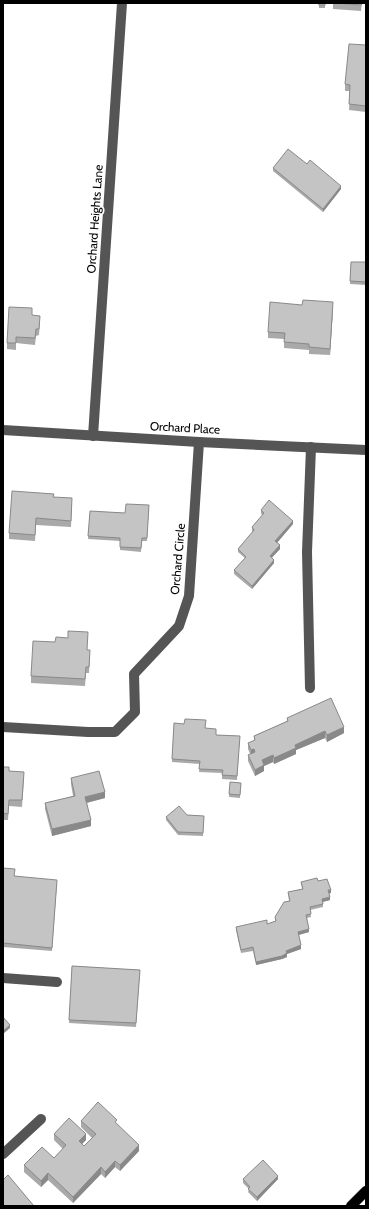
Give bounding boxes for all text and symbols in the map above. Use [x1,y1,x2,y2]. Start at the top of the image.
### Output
street label: Orchard Heights Lane [83,164,106,274]
street label: Orchard Place [149,418,221,437]
street label: Orchard Circle [167,523,188,595]

